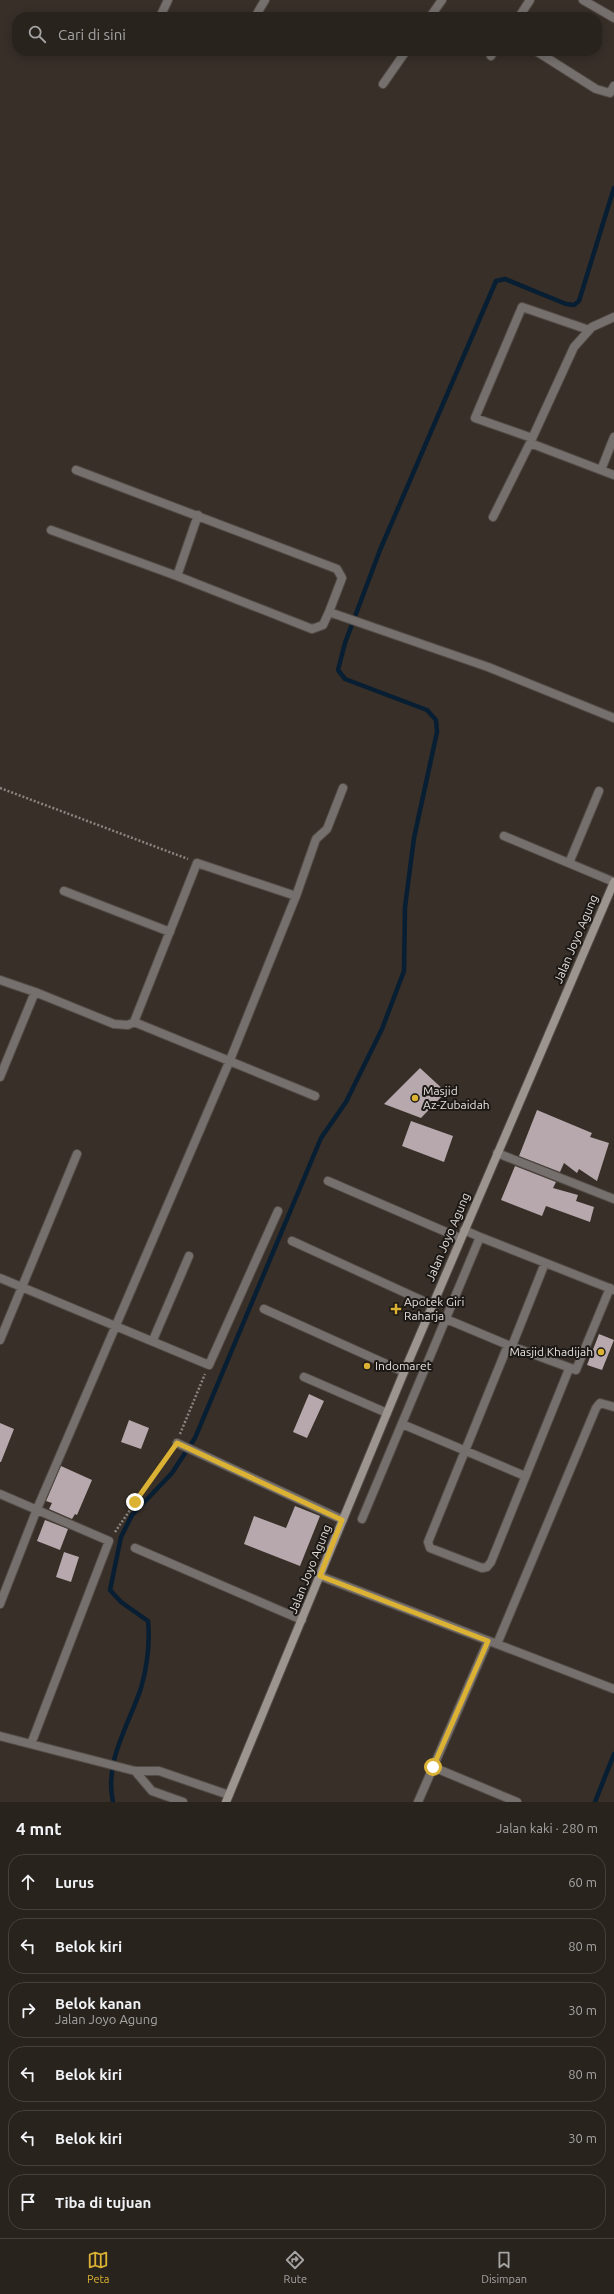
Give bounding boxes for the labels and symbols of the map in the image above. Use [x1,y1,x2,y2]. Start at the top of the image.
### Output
street label: Jalan Joyo Agung [551,893,600,985]
place label: Masjid Az-Zubaidah [423,1084,490,1111]
marker: Masjid Az-Zubaidah [410,1093,420,1103]
street label: Jalan Joyo Agung [423,1191,472,1283]
place label: Apotek Giri Raharja [404,1295,464,1322]
marker: Apotek Giri Raharja [391,1304,401,1314]
place label: Masjid Khadijah [509,1345,593,1358]
marker: Masjid Khadijah [596,1347,606,1357]
place label: Indomaret [375,1359,432,1372]
marker: Indomaret [362,1361,372,1371]
route end [126,1493,144,1511]
street label: Jalan Joyo Agung [286,1522,333,1615]
route start [424,1758,442,1776]

